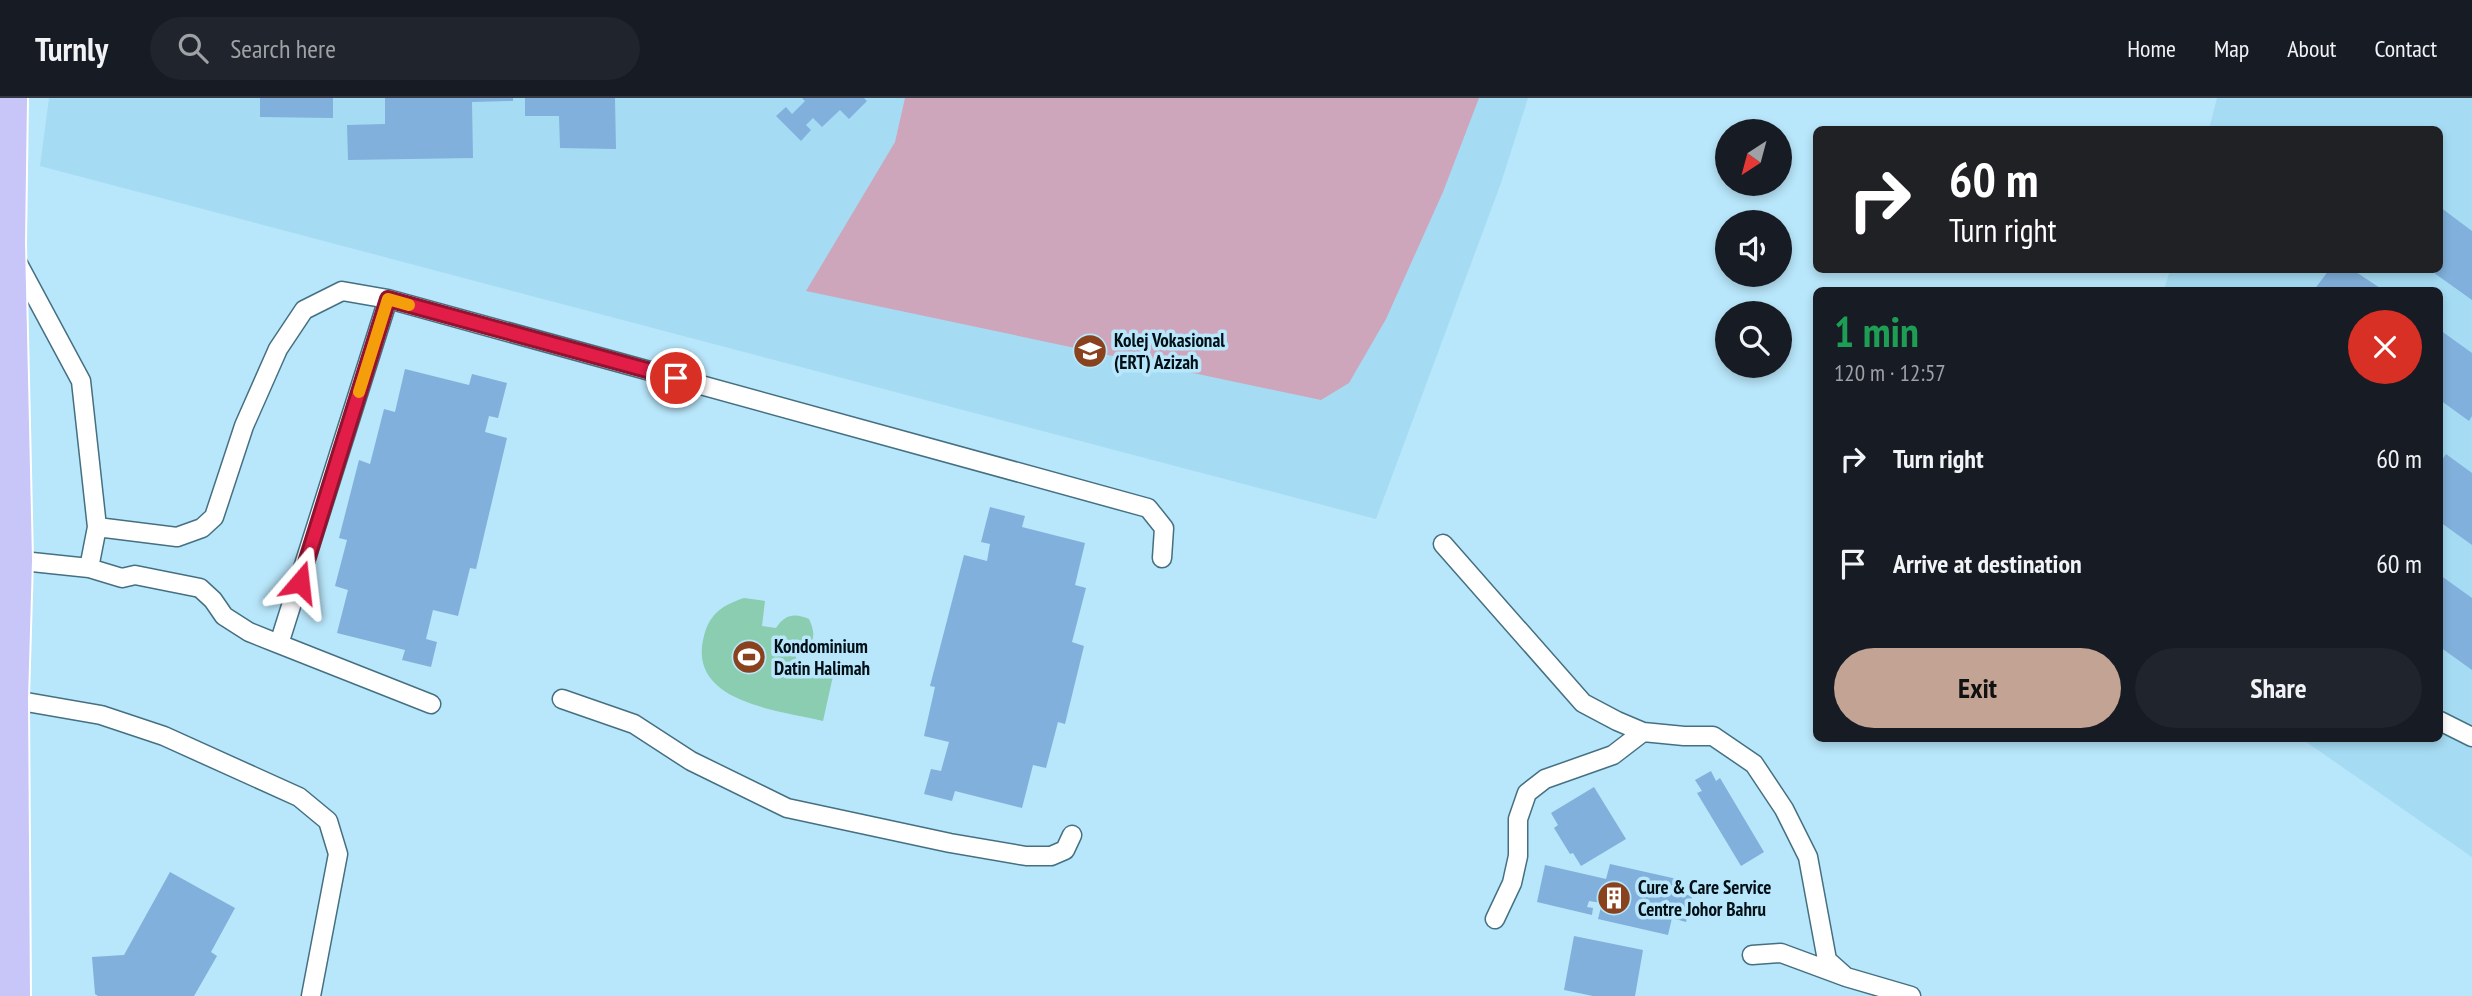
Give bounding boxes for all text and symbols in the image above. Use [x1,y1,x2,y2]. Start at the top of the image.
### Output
search box [150,17,640,80]
text: Turnly [35,27,108,70]
icon: search [174,29,212,67]
text: Search here [230,32,336,65]
text: Home [2127,33,2176,64]
text: Map [2214,33,2249,64]
text: About [2287,33,2336,64]
text: Contact [2374,33,2437,64]
north arrow [1715,119,1792,196]
map controls [1715,119,1792,378]
text: 60 m [1949,147,2038,211]
icon: right [1834,154,1925,245]
text: Turn right [1949,209,2057,251]
button: sound [1715,210,1792,287]
button: search [1715,301,1792,378]
text: 1 min [1834,304,1919,359]
button: close [2348,310,2422,384]
place label: Kolej Vokasional (ERT) Azizah [1114,328,1225,374]
school or university icon: Kolej Vokasional (ERT) Azizah [1071,332,1109,370]
pin [646,348,706,408]
text: 120 m · 12:57 [1834,358,1946,387]
icon: arrive [657,359,695,397]
icon: right [1834,440,1872,478]
text: Turn right [1893,442,1984,475]
text: 60 m [2376,442,2422,475]
position arrow [263,545,337,619]
icon: arrive [1834,545,1872,583]
text: Arrive at destination [1893,547,2082,580]
text: 60 m [2376,547,2422,580]
place label: Kondominium Datin Halimah [774,634,870,680]
sports icon: Kondominium Datin Halimah [730,638,768,676]
button: Exit [1834,648,2121,728]
button: Share [2135,648,2422,728]
place label: Cure & Care Service Centre Johor Bahru [1638,875,1771,921]
building icon: Cure & Care Service Centre Johor Bahru [1595,879,1633,917]

